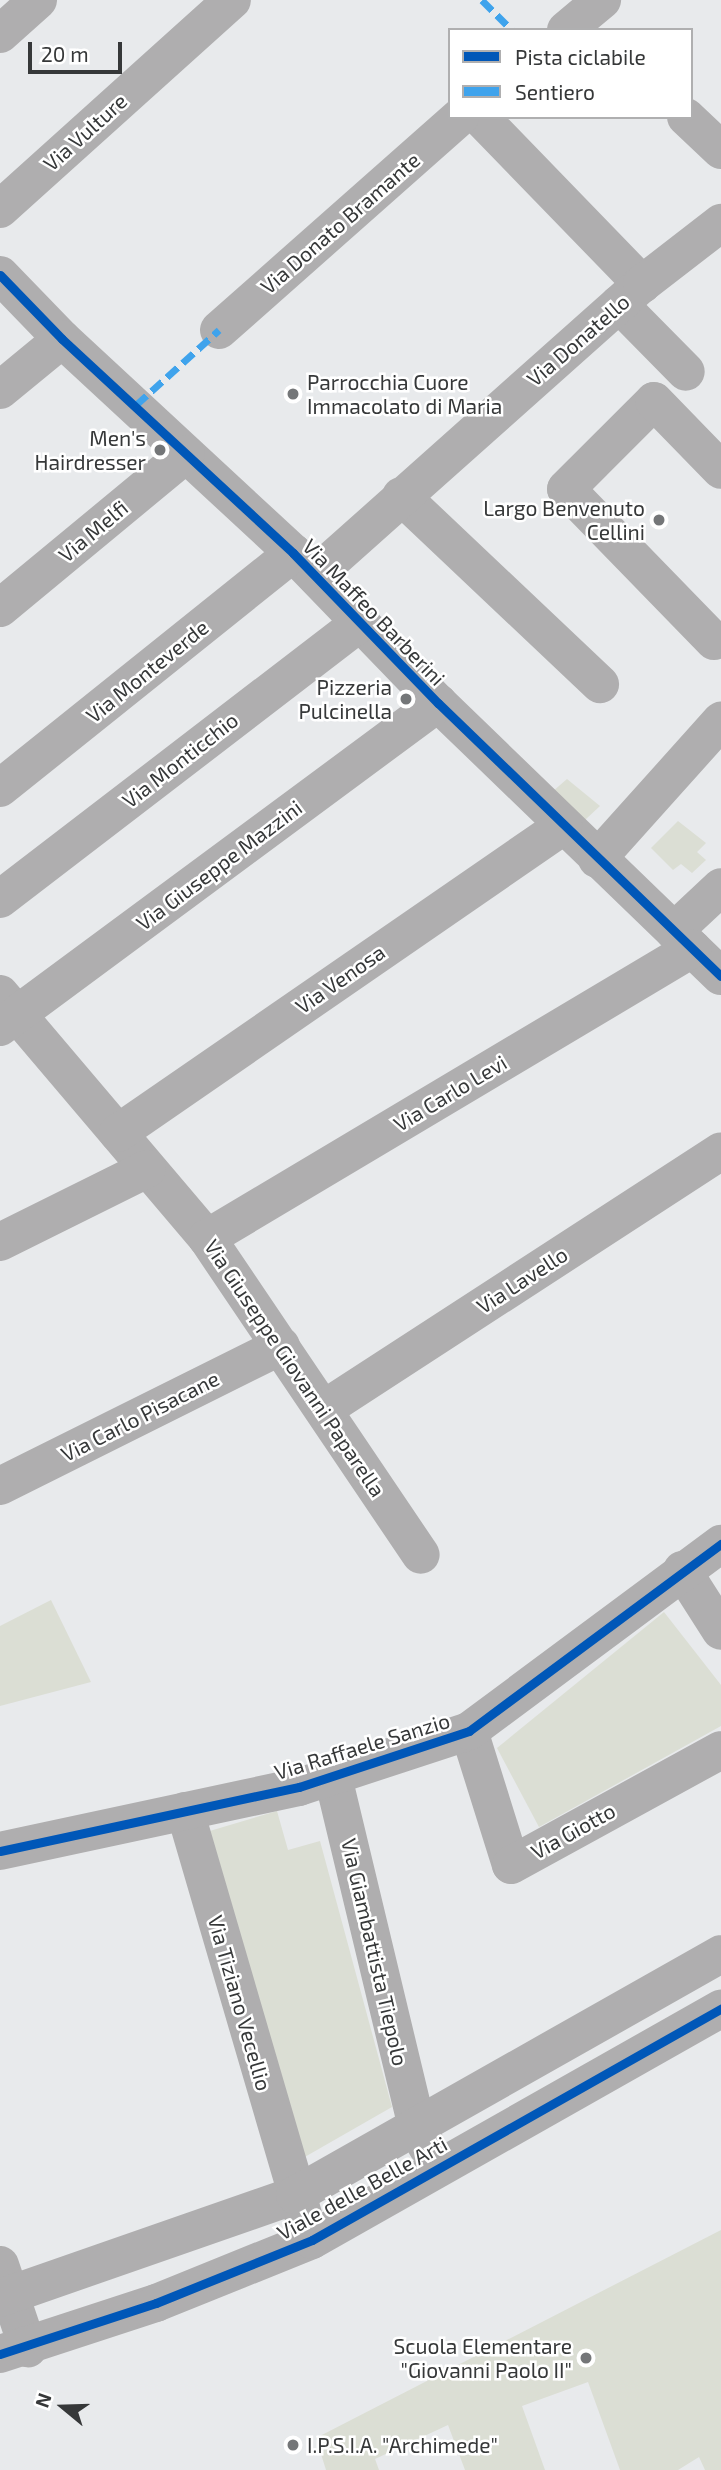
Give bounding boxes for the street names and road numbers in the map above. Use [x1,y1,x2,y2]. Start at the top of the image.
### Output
street label: Via Vulture [38,88,132,176]
street label: Via Donato Bramante [255,147,425,299]
street label: Via Donatello [522,289,634,391]
street label: Via Melfi [53,495,133,567]
street label: Via Maffeo Barberini [298,533,450,691]
street label: Via Monteverde [81,614,213,728]
street label: Via Monticchio [117,707,243,813]
street label: Via Giuseppe Mazzini [131,795,307,935]
street label: Via Venosa [290,939,390,1019]
street label: Via Carlo Levi [389,1049,511,1137]
street label: Via Giuseppe Giovanni Paparella [199,1235,391,1501]
street label: Via Lavello [472,1241,572,1319]
street label: Via Carlo Pisacane [57,1365,223,1467]
street label: Via Raffaele Sanzio [271,1707,453,1785]
street label: Via Giotto [526,1798,620,1864]
street label: Via Giambattista Tiepolo [337,1836,413,2068]
street label: Via Tiziano Vecellio [203,1912,277,2094]
street label: Viale delle Belle Arti [272,2131,452,2245]

